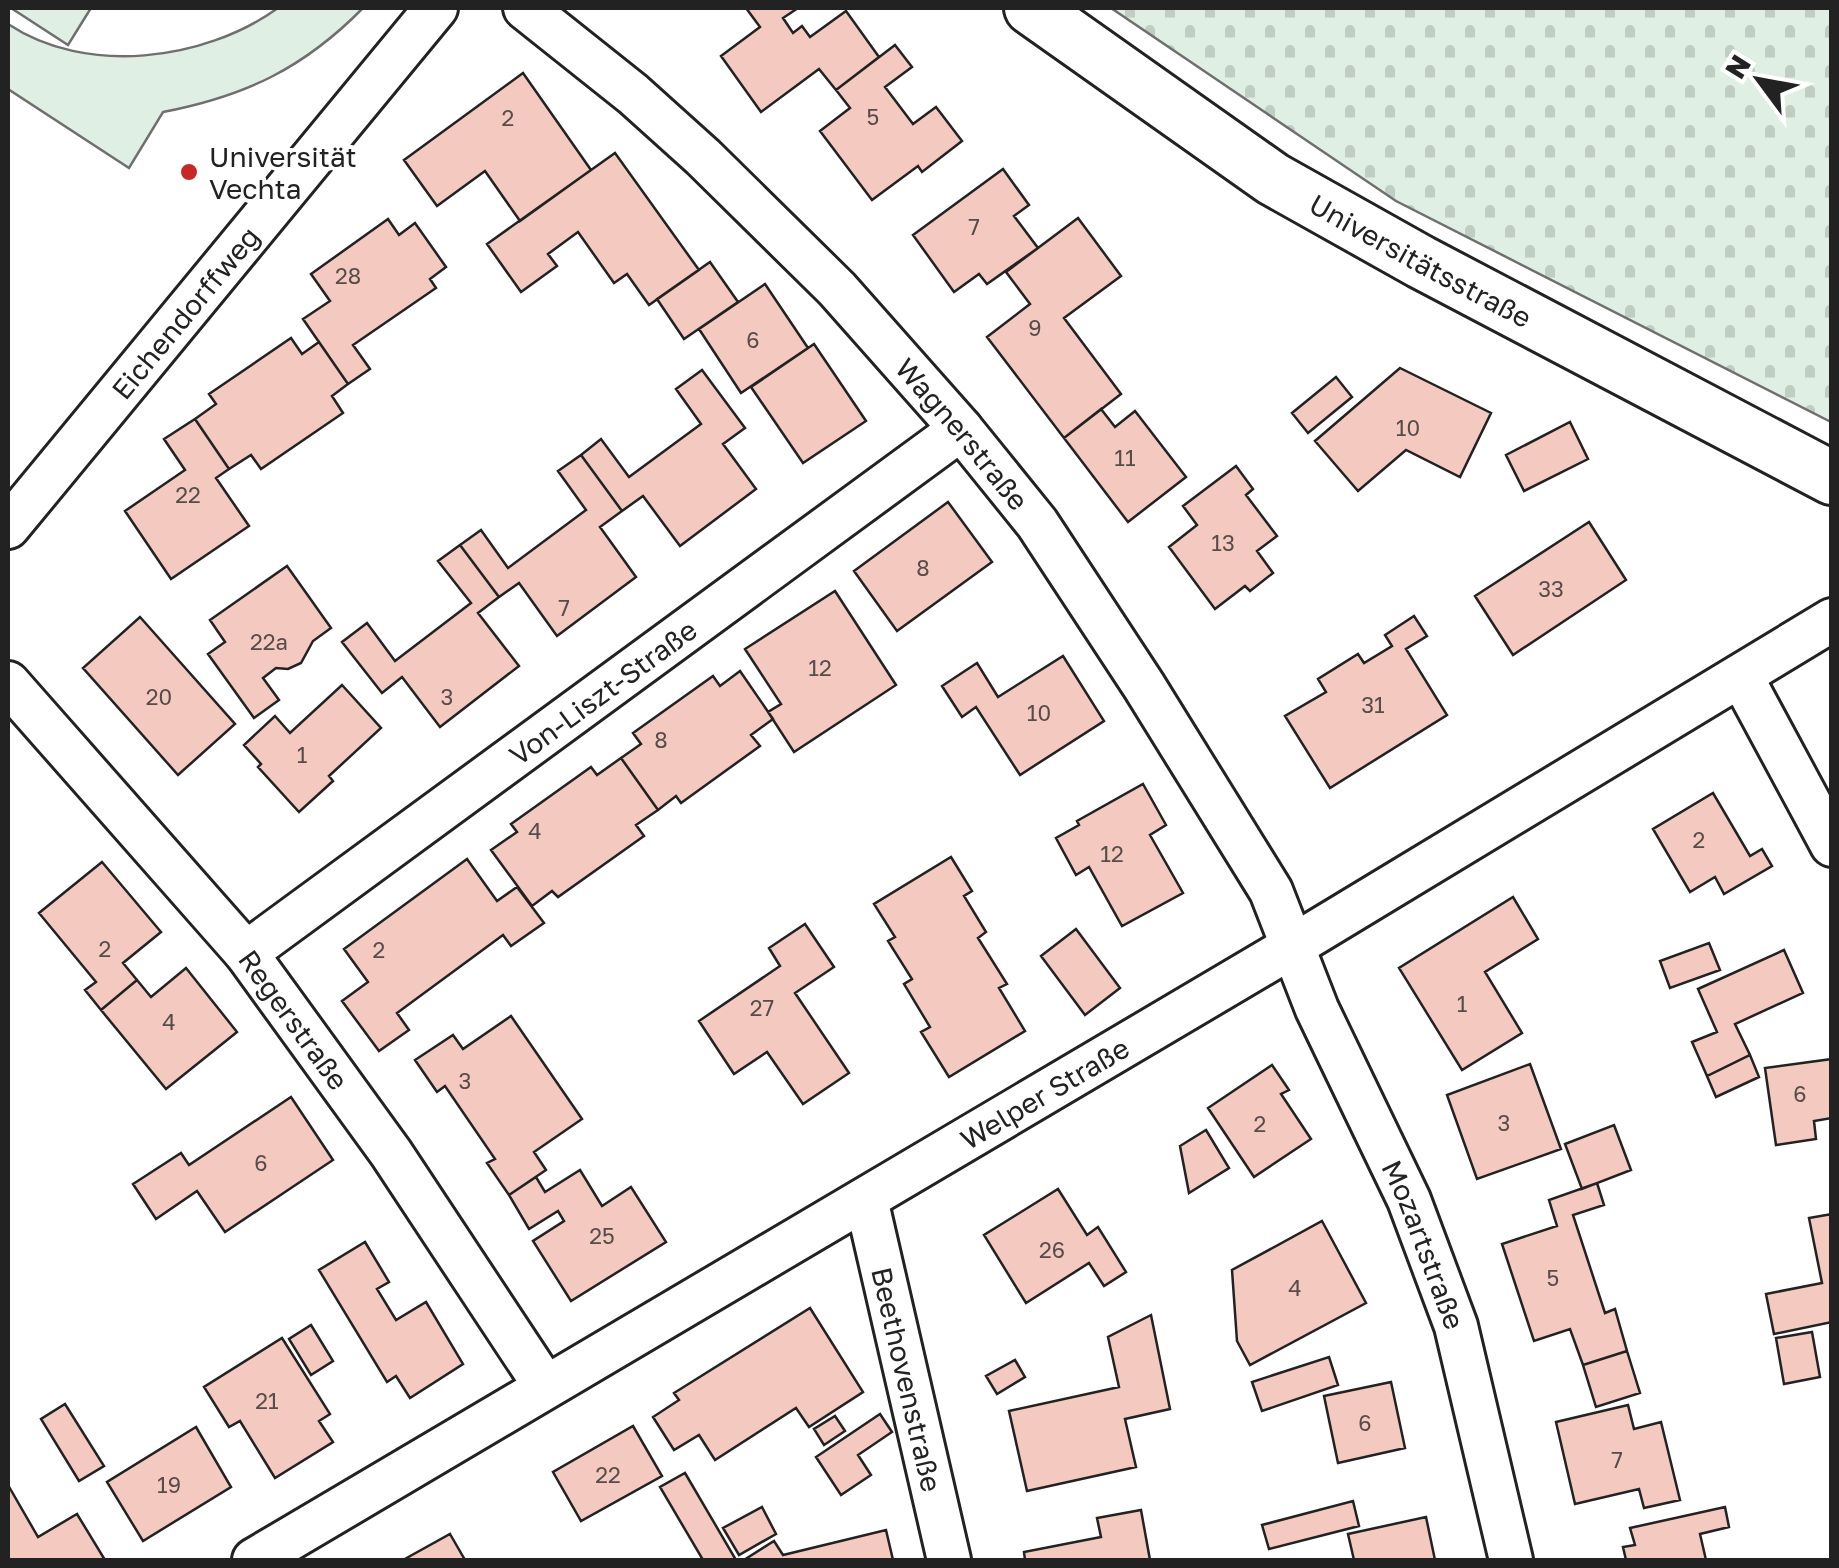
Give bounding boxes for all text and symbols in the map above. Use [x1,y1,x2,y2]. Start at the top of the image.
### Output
north arrow [1709,30,1809,130]
text: N [1718,49,1757,84]
house number: 5 [867,103,879,130]
house number: 2 [502,104,514,131]
place label: Universität Vechta [209,140,357,205]
marker: Universität Vechta [178,161,200,183]
street label: Universitätsstraße [1304,187,1537,334]
house number: 7 [968,213,980,240]
street label: Eichendorffweg [104,220,265,405]
house number: 28 [335,262,361,289]
house number: 9 [1028,314,1042,341]
house number: 6 [746,326,760,353]
street label: Wagnerstraße [889,351,1036,516]
house number: 10 [1396,414,1420,441]
house number: 11 [1114,444,1136,471]
house number: 22 [175,481,201,508]
house number: 13 [1211,529,1235,556]
house number: 8 [916,554,930,581]
house number: 33 [1538,575,1564,602]
house number: 7 [558,594,570,621]
street label: Von-Liszt-Straße [503,612,703,771]
house number: 22a [250,628,288,655]
house number: 12 [808,654,832,681]
house number: 20 [146,683,172,710]
house number: 3 [441,683,453,710]
house number: 31 [1361,691,1385,718]
house number: 10 [1027,699,1051,726]
house number: 8 [654,726,668,753]
house number: 1 [297,741,308,768]
house number: 4 [528,817,542,844]
house number: 2 [1693,826,1705,853]
house number: 12 [1100,840,1124,867]
house number: 2 [99,935,111,962]
house number: 2 [373,936,385,963]
street label: Regerstraße [233,943,356,1096]
house number: 1 [1457,990,1468,1017]
house number: 27 [750,994,774,1021]
house number: 4 [162,1008,176,1035]
street label: Welper Straße [954,1030,1134,1155]
house number: 3 [459,1067,471,1094]
house number: 6 [1793,1080,1807,1107]
house number: 3 [1498,1109,1510,1136]
house number: 2 [1254,1110,1266,1137]
house number: 6 [254,1149,268,1176]
street label: Mozartstraße [1376,1155,1472,1334]
house number: 25 [589,1222,615,1249]
house number: 26 [1039,1236,1065,1263]
street label: Beethovenstraße [866,1264,949,1495]
house number: 5 [1547,1264,1559,1291]
house number: 4 [1288,1274,1302,1301]
house number: 21 [255,1387,279,1414]
house number: 6 [1358,1409,1372,1436]
house number: 7 [1611,1446,1623,1473]
house number: 22 [595,1461,621,1488]
house number: 19 [157,1471,181,1498]

